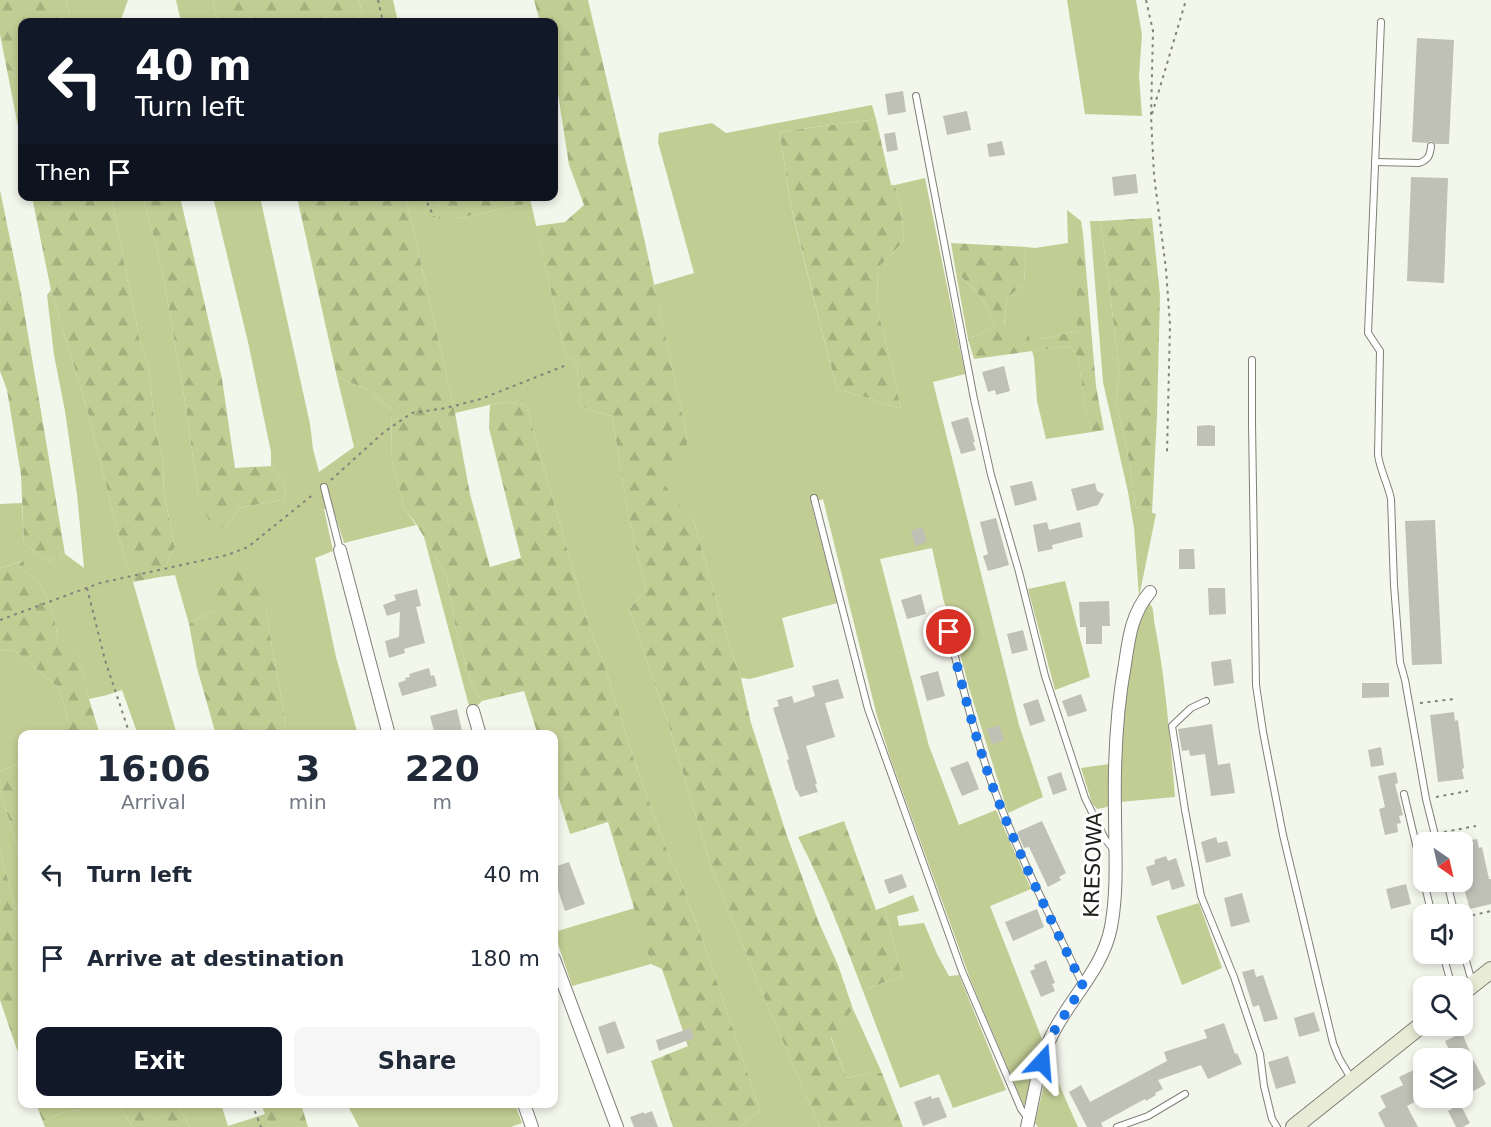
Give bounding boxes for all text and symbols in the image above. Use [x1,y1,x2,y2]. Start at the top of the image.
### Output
text: 40 m [135,41,252,90]
icon: left [36,42,114,120]
text: Turn left [135,91,245,122]
icon: arrive [103,156,136,189]
text: Then [36,160,91,185]
pin [923,606,974,657]
icon: arrive [932,615,965,648]
text: 16:06 [96,748,211,789]
text: 3 [295,748,320,789]
text: 220 [405,748,480,789]
text: Arrival [121,790,186,814]
text: min [289,790,327,814]
text: m [433,790,452,814]
street label: KRESOWA [1079,811,1107,918]
north arrow [1413,832,1473,892]
map controls [1413,832,1473,1108]
icon: left [36,858,69,891]
text: Turn left [87,862,192,887]
text: 40 m [484,862,540,887]
button: sound [1413,904,1473,964]
icon: arrive [36,942,69,975]
text: Arrive at destination [87,946,344,971]
text: 180 m [470,946,540,971]
button: search [1413,976,1473,1036]
button: Exit [36,1027,282,1096]
button: Share [294,1027,540,1096]
position arrow [1010,1030,1074,1094]
button: layers [1413,1048,1473,1108]

